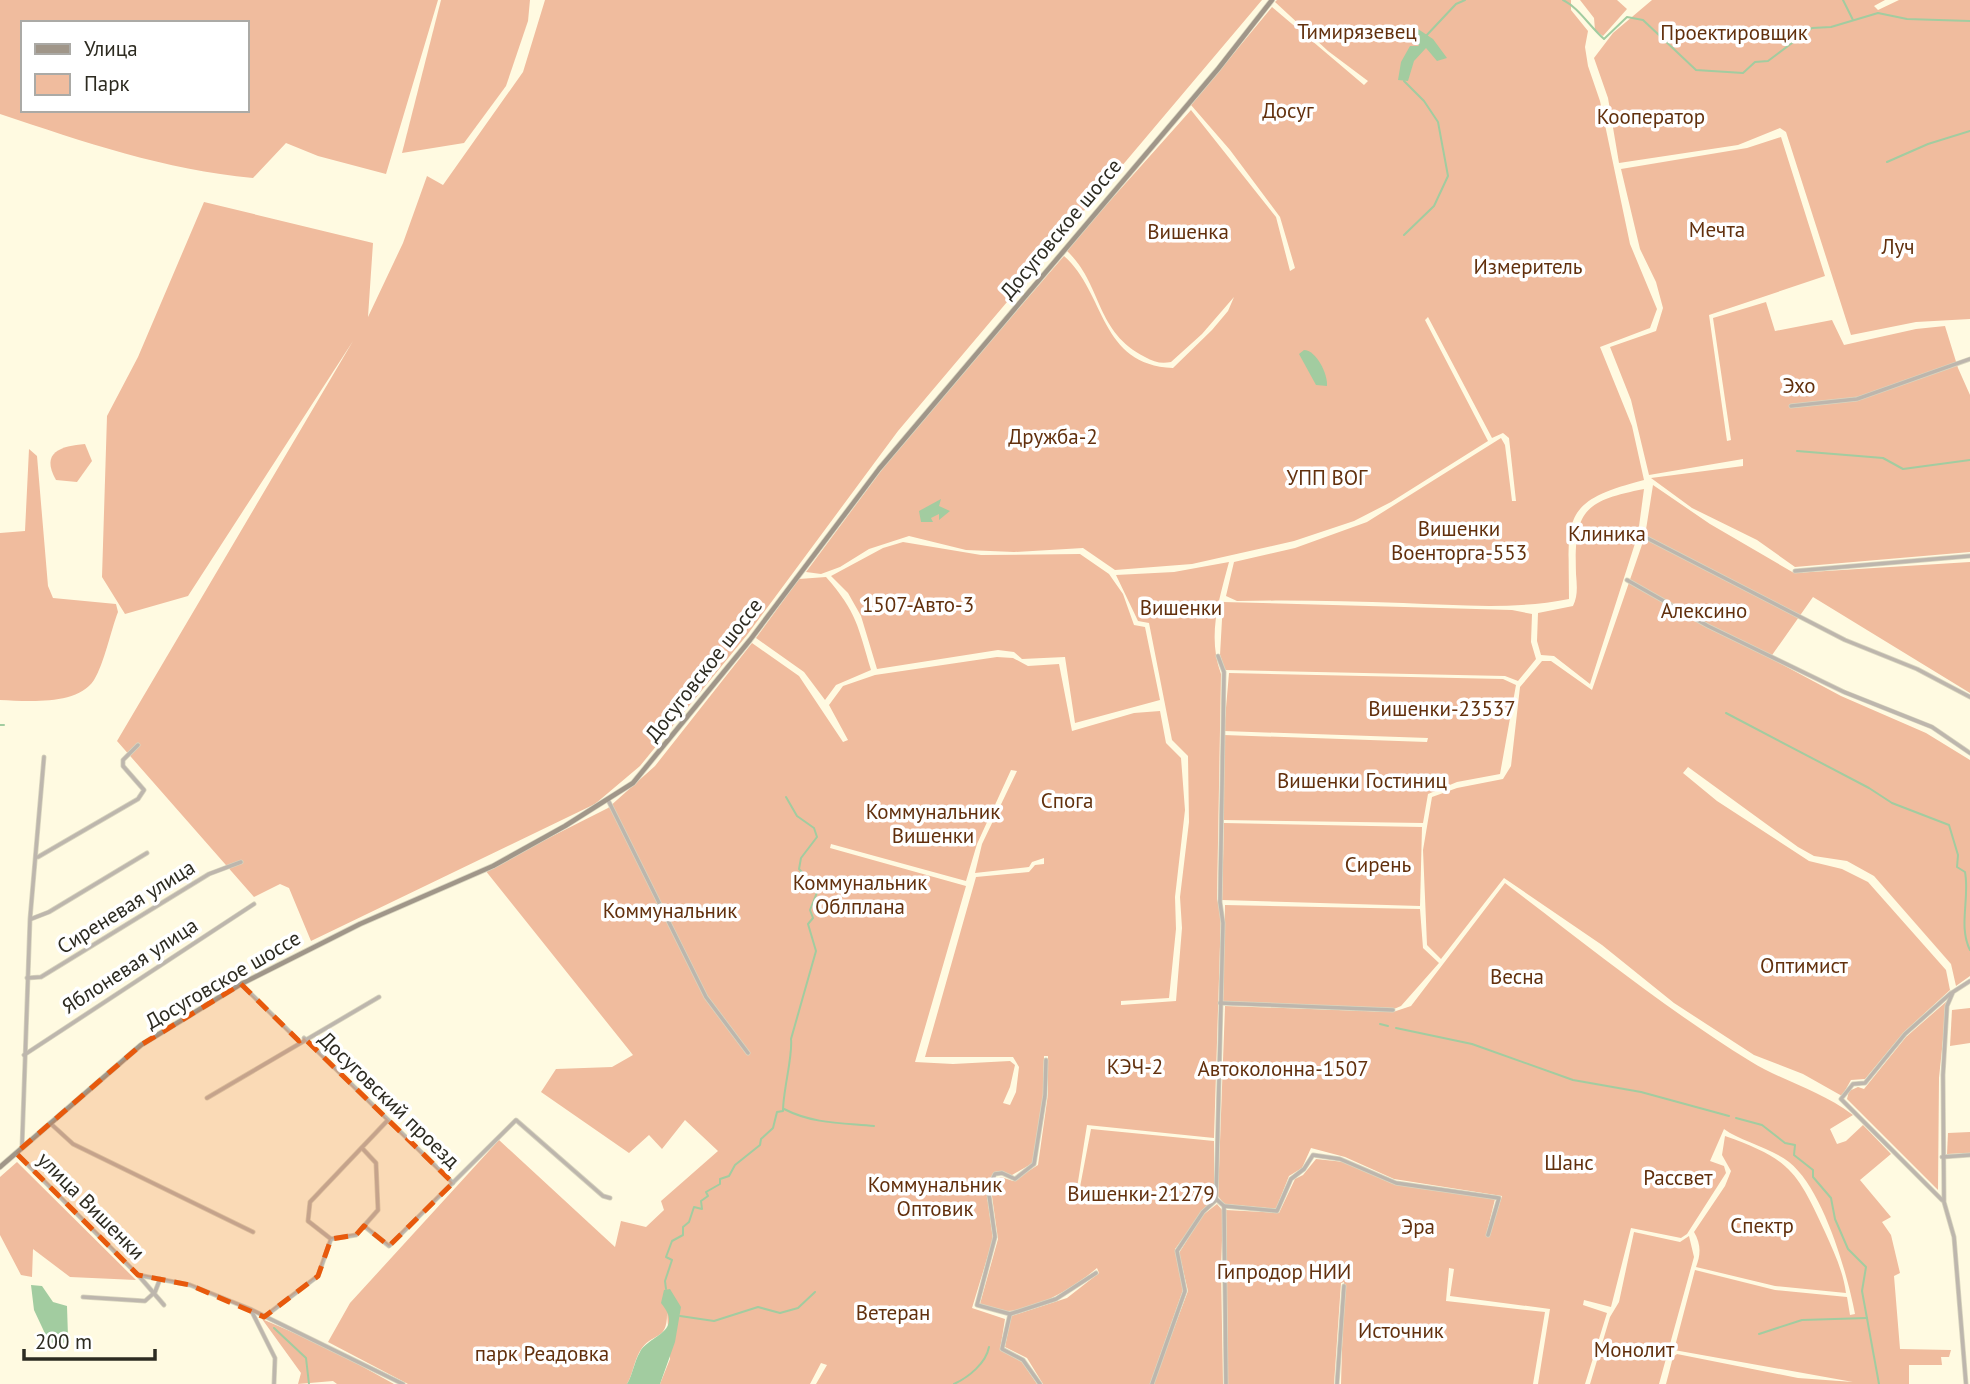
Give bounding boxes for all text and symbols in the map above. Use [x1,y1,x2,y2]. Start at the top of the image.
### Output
park label: Тимирязевец [1297,18,1417,45]
park label: Проектировщик [1660,19,1808,46]
legend [21,21,248,112]
text: Улица [84,35,138,62]
text: Парк [84,70,130,97]
park label: Досуг [1262,97,1314,124]
park label: Кооператор [1597,103,1705,130]
street label: Досуговское шоссе [994,153,1127,304]
park label: Мечта [1689,216,1745,243]
park label: Вишенка [1147,218,1229,245]
park label: Луч [1880,233,1915,260]
park label: Измеритель [1473,253,1583,280]
park label: Эхо [1782,372,1816,399]
park label: Дружба-2 [1008,423,1098,450]
park label: УПП ВОГ [1287,464,1368,491]
park label: Вишенки Военторга-553 [1391,515,1527,566]
park label: Клиника [1568,520,1646,547]
park label: 1507-Авто-3 [862,591,974,618]
street label: Досуговское шоссе [639,592,768,747]
park label: Вишенки [1140,594,1222,621]
park label: Алексино [1661,597,1747,624]
park label: Вишенки-23537 [1368,695,1516,722]
park label: Вишенки Гостиниц [1277,767,1447,794]
park label: Спога [1041,787,1093,814]
park label: Коммунальник Вишенки [866,798,1000,849]
park label: Сирень [1345,851,1412,878]
street label: Сиреневая улица [52,853,200,960]
park label: Коммунальник Облплана [793,869,927,920]
park label: Коммунальник [603,897,737,924]
street label: Яблоневая улица [57,912,203,1020]
street label: Досуговское шоссе [140,924,305,1035]
park label: Оптимист [1760,952,1849,979]
park label: Весна [1490,963,1544,990]
street label: Досуговский проезд [313,1025,466,1174]
park label: КЭЧ-2 [1107,1053,1163,1080]
park label: Автоколонна-1507 [1197,1055,1369,1082]
street label: улица Вишенки [32,1146,151,1265]
park label: Шанс [1544,1149,1594,1176]
park label: Рассвет [1643,1164,1713,1191]
park label: Коммунальник Оптовик [868,1171,1002,1222]
park label: Вишенки-21279 [1067,1180,1215,1207]
park label: Спектр [1730,1212,1794,1239]
park label: Эра [1401,1213,1435,1240]
park label: Гипродор НИИ [1217,1258,1351,1285]
park label: Ветеран [856,1299,930,1326]
park label: Источник [1358,1317,1444,1344]
scale bar [24,1318,156,1362]
text: 200 m [35,1328,92,1355]
park label: Монолит [1594,1336,1675,1363]
park label: парк Реадовка [475,1340,609,1367]

